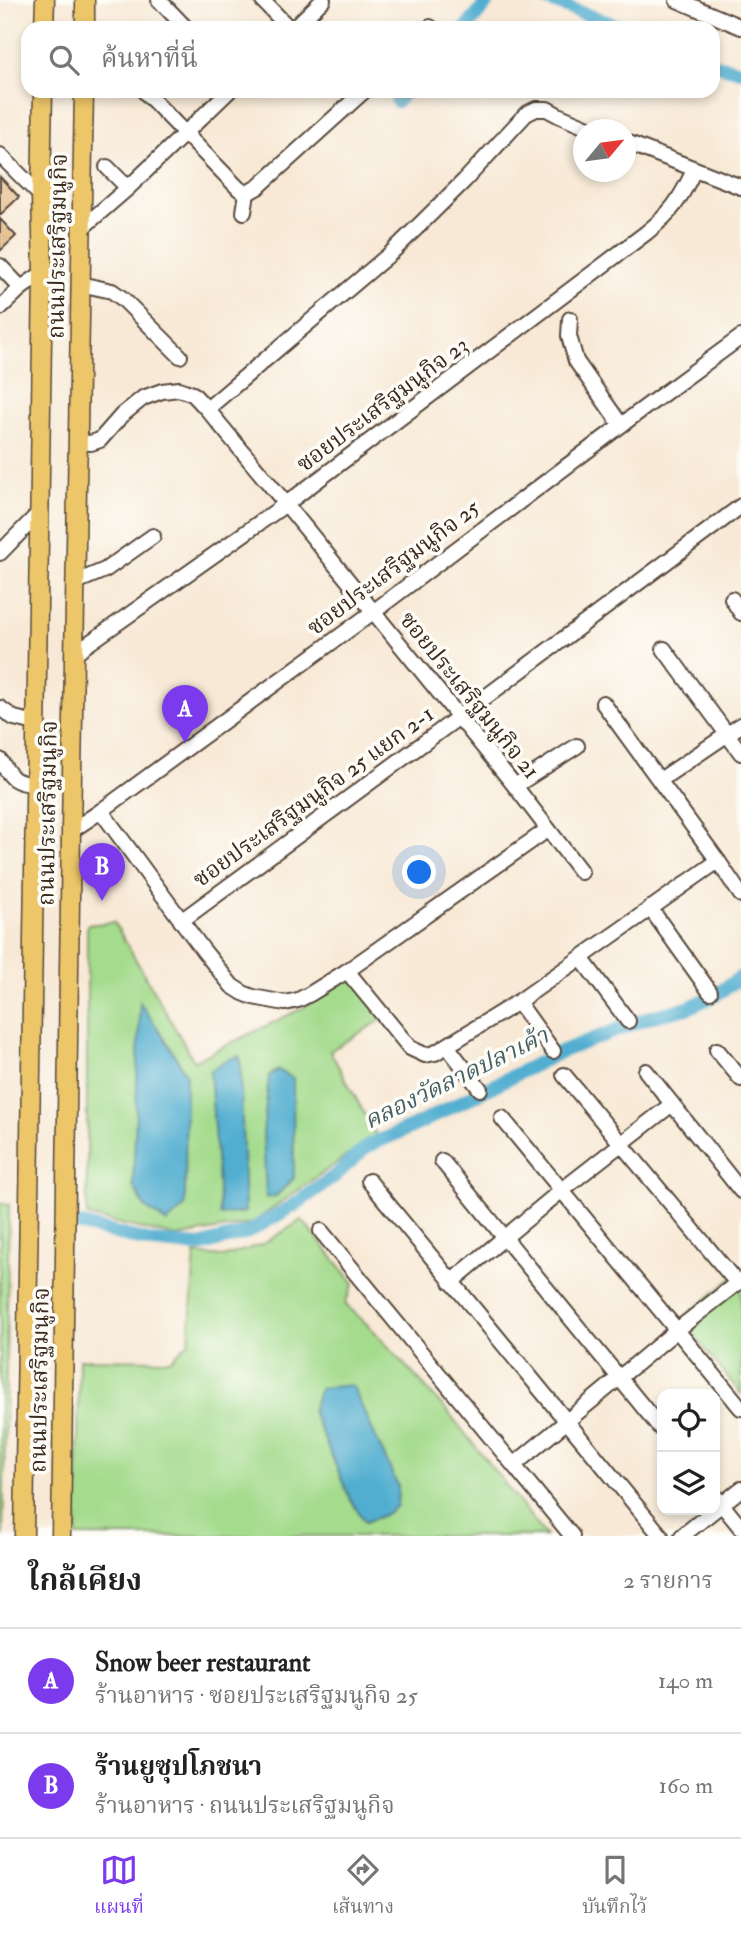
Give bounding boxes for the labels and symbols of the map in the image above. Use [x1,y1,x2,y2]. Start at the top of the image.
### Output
north arrow [573,119,636,182]
street label: ถนนประเสริฐมนูกิจ [41,153,74,339]
street label: ซอยประเสริฐมนูกิจ 23 [291,330,474,478]
street label: ซอยประเสริฐมนูกิจ 25 [301,493,485,642]
street label: ซอยประเสริฐมนูกิจ 21 [393,606,546,785]
pin: A [162,685,208,743]
street label: ซอยประเสริฐมนูกิจ 25 แยก 2-1 [187,699,439,894]
street label: ถนนประเสริฐมนูกิจ [31,720,64,906]
pin: B [79,843,125,901]
your location [402,855,436,889]
water label: คลองวัดลาดปลาเค้า [359,1020,555,1137]
street label: ถนนประเสริฐมนูกิจ [23,1287,56,1473]

